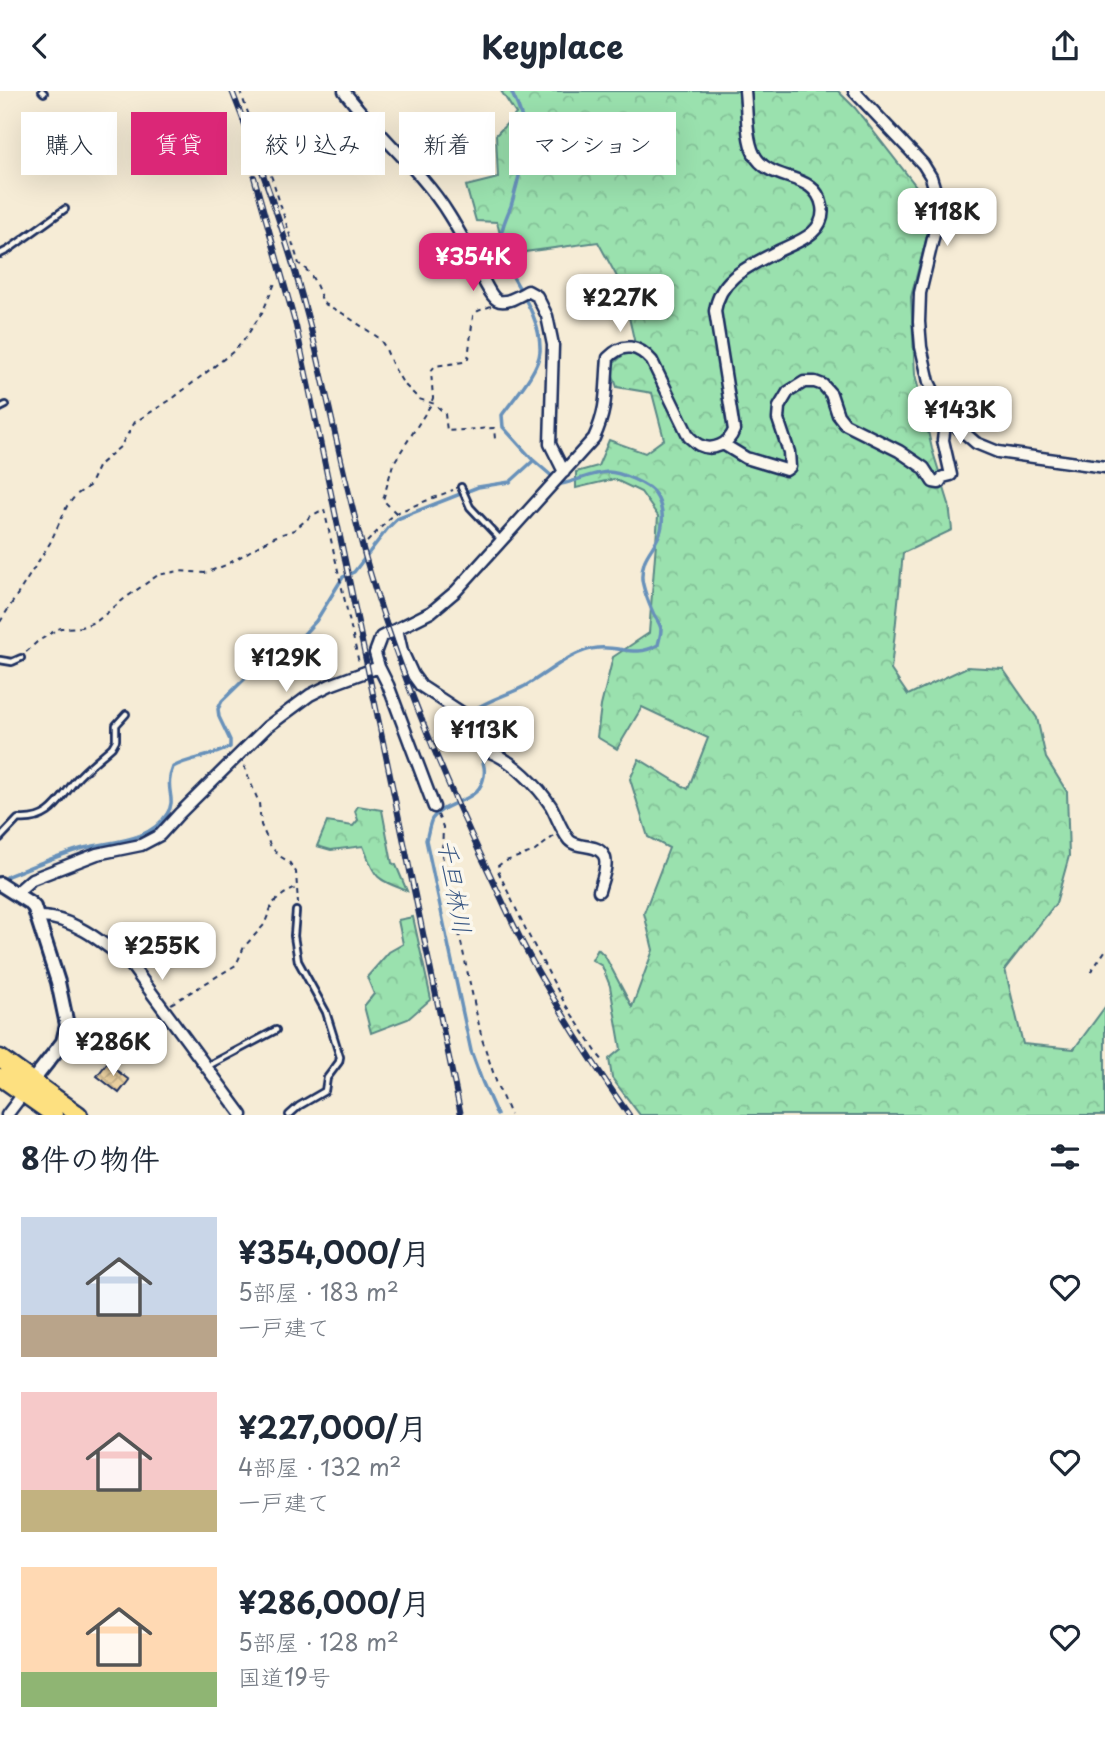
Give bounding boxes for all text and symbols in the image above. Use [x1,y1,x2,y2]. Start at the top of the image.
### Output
text: Keyplace [481,22,624,70]
icon: back [21,27,59,65]
icon: share [1046,27,1084,65]
chip: 購入 [21,112,117,175]
chip: 賃貸 [131,112,227,175]
chip: 絞り込み [241,112,385,175]
chip: 新着 [399,112,495,175]
chip: マンション [509,112,676,175]
pin: ¥118K [898,188,996,248]
text: ¥118K [914,193,980,228]
pin: ¥354K [424,233,522,293]
text: ¥354K [435,238,511,273]
pin: ¥227K [571,275,669,334]
text: ¥227K [582,279,658,314]
pin: ¥143K [911,387,1009,446]
text: ¥143K [924,391,996,426]
pin: ¥129K [237,635,335,694]
text: ¥129K [250,639,322,674]
pin: ¥113K [435,707,533,766]
text: ¥113K [450,711,518,746]
water label: 千旦林川 [430,836,482,936]
pin: ¥255K [113,923,211,982]
text: ¥255K [124,927,200,962]
pin: ¥286K [64,1019,162,1078]
text: ¥286K [75,1023,151,1058]
text: 8件の物件 [21,1135,160,1180]
icon: filters [1046,1138,1084,1176]
text: ¥354,000/月 [238,1229,431,1274]
icon: home [77,1245,161,1329]
icon: heart [1046,1268,1084,1306]
text: 5部屋 · 183 m² [238,1274,399,1309]
text: 一戸建て [238,1309,330,1344]
text: ¥227,000/月 [238,1404,428,1449]
icon: home [77,1420,161,1504]
icon: heart [1046,1443,1084,1481]
text: 4部屋 · 132 m² [238,1449,401,1484]
text: 一戸建て [238,1484,330,1519]
text: ¥286,000/月 [238,1579,430,1624]
icon: home [77,1595,161,1679]
icon: heart [1046,1618,1084,1656]
text: 5部屋 · 128 m² [238,1624,399,1659]
text: 国道19号 [238,1659,331,1694]

